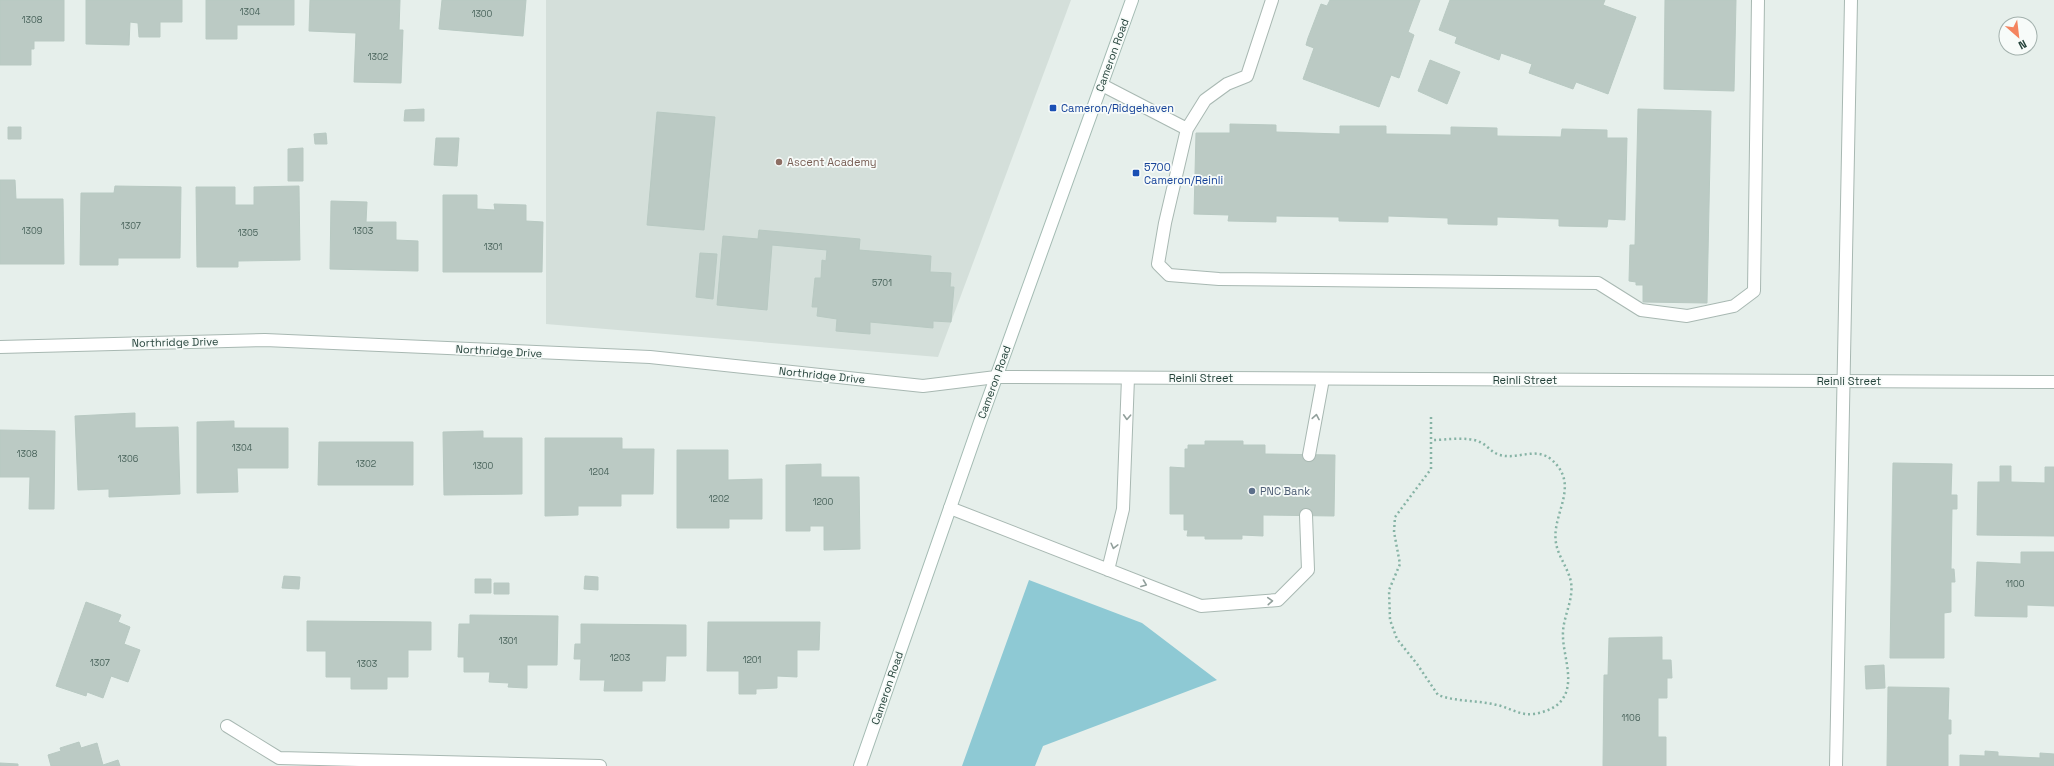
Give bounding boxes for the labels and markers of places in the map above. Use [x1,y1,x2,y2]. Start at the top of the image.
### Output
place label: Cameron/Ridgehaven [1061,101,1174,115]
marker: Cameron/Ridgehaven [1048,103,1058,113]
place label: Ascent Academy [787,155,877,169]
marker: Ascent Academy [774,157,784,167]
place label: 5700 Cameron/Reinli [1144,160,1224,187]
marker: 5700 Cameron/Reinli [1131,168,1141,178]
place label: PNC Bank [1260,484,1310,498]
marker: PNC Bank [1247,486,1257,496]

